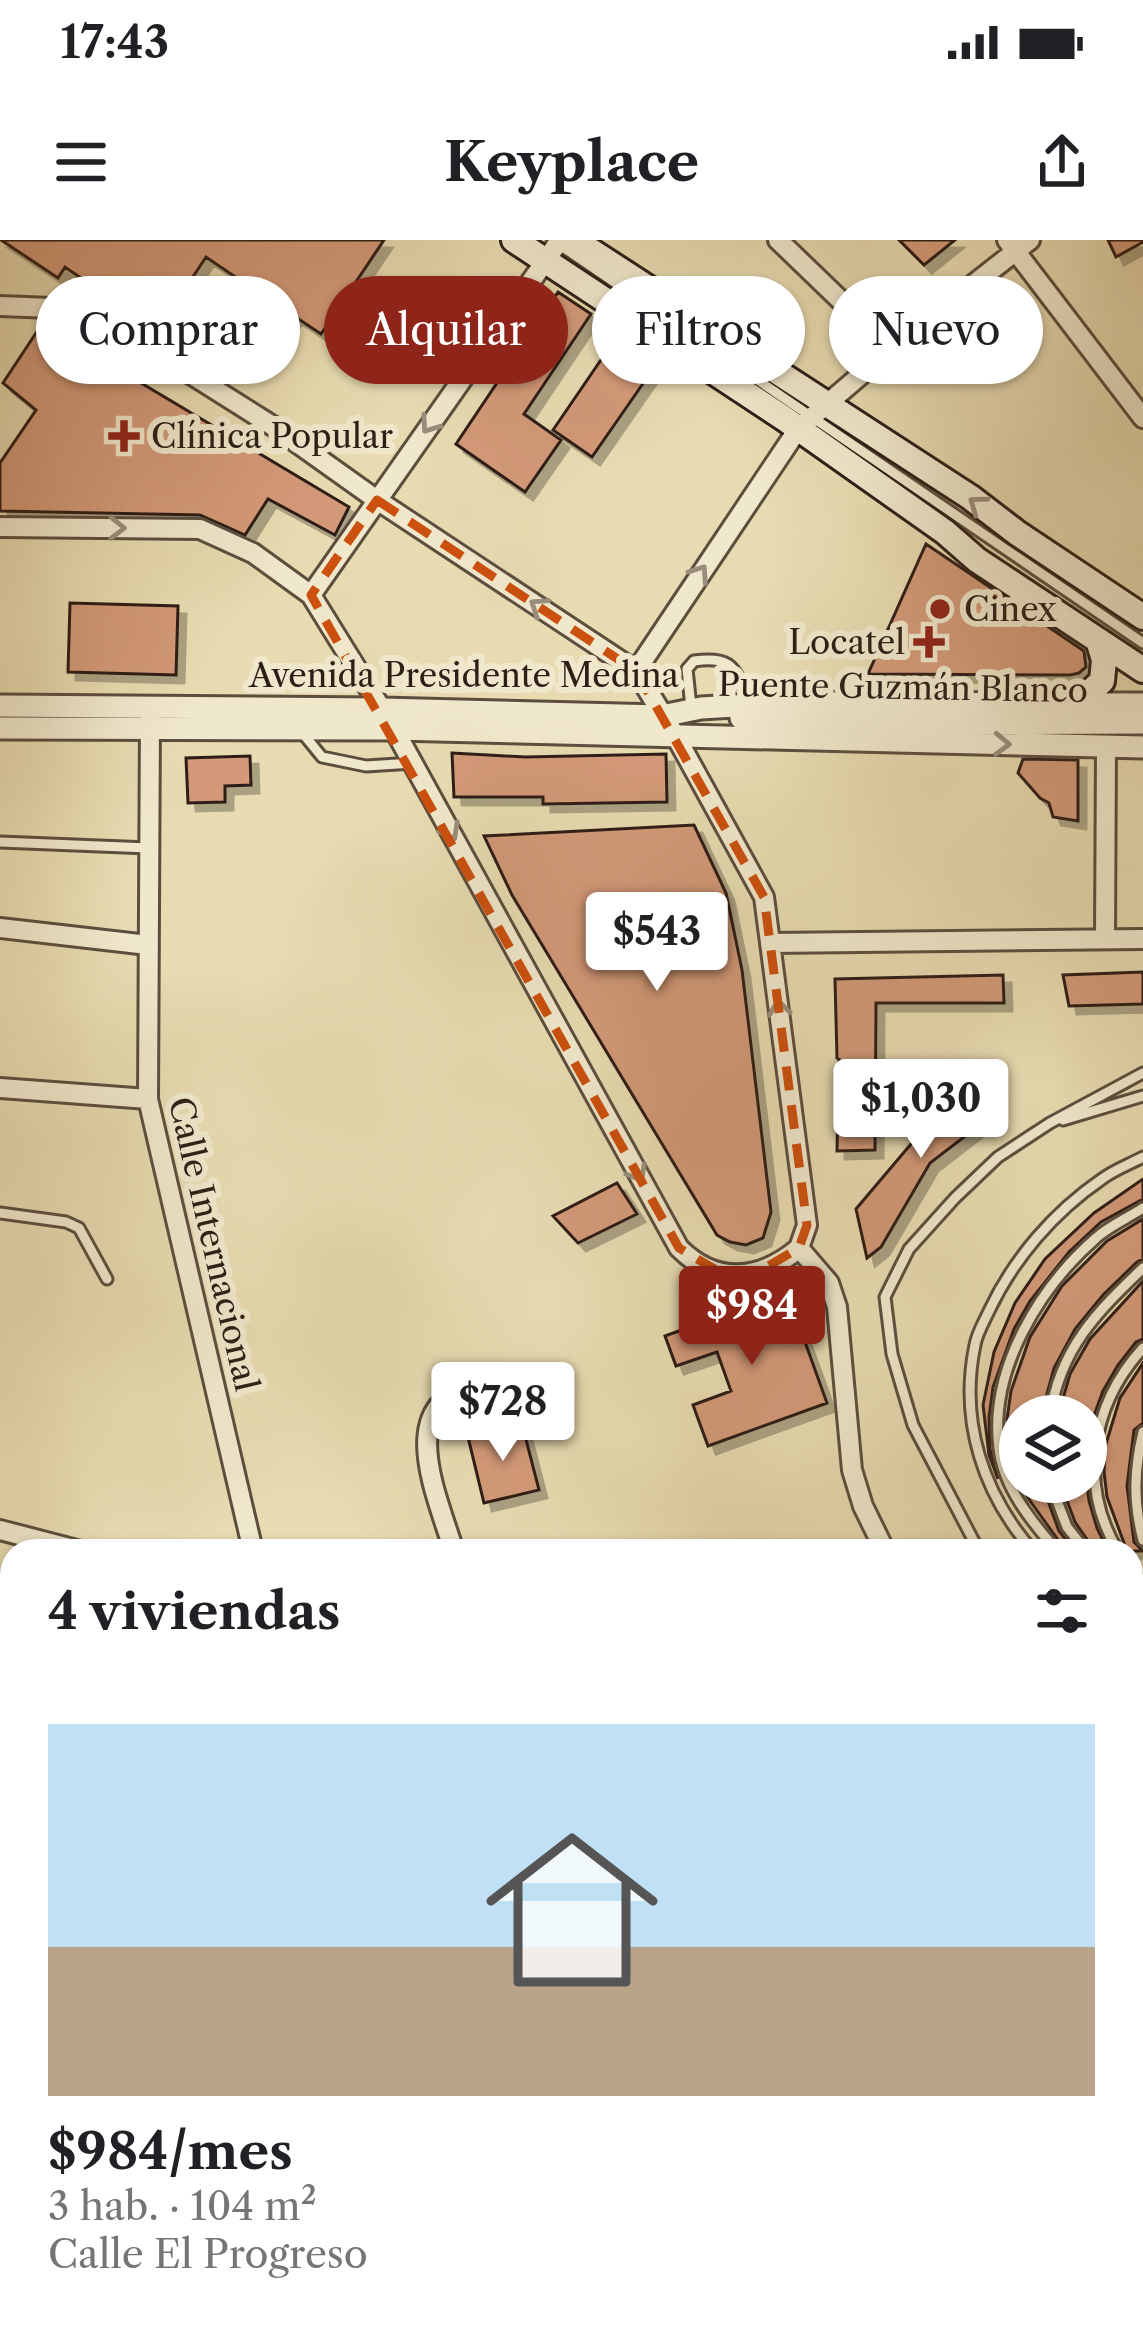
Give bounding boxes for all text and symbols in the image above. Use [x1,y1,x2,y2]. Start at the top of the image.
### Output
text: 17:43 [60,14,169,70]
icon: menu [48,129,114,195]
text: Keyplace [444,129,699,195]
icon: share [1029,129,1095,195]
chip: Comprar [36,276,300,384]
chip: Alquilar [324,276,568,384]
chip: Filtros [592,276,805,384]
chip: Nuevo [829,276,1043,384]
one-way arrow [421,411,443,433]
place label: Clínica Popular [151,416,393,457]
marker: Clínica Popular [108,420,140,452]
one-way arrow [969,496,990,518]
one-way arrow [109,515,127,541]
one-way arrow [686,565,708,587]
place label: Cinex [964,589,1057,630]
marker: Cinex [927,596,953,622]
one-way arrow [530,599,552,621]
place label: Locatel [788,622,905,663]
marker: Locatel [916,629,942,655]
street label: Avenida Presidente Medina [248,655,680,696]
street label: Puente Guzmán Blanco [718,664,1088,711]
one-way arrow [993,731,1012,757]
one-way arrow [437,819,460,840]
pin: $543 [586,892,728,994]
text: $543 [613,907,701,955]
one-way arrow [767,998,793,1018]
pin: $1,030 [823,1059,1019,1161]
text: $1,030 [860,1074,982,1122]
street label: Calle Internacional [160,1093,267,1395]
one-way arrow [624,1161,647,1182]
pin: $984 [681,1266,823,1368]
text: $984 [706,1281,798,1329]
pin: $728 [432,1362,574,1464]
text: $728 [458,1377,548,1425]
map controls [999,1395,1107,1503]
button: layers [999,1395,1107,1503]
icon: filters [1029,1578,1095,1644]
text: 4 viviendas [48,1580,340,1642]
icon: home [464,1802,680,2018]
text: $984/mes [48,2120,293,2182]
text: 3 hab. · 104 m² [48,2182,317,2230]
text: Calle El Progreso [48,2230,368,2278]

